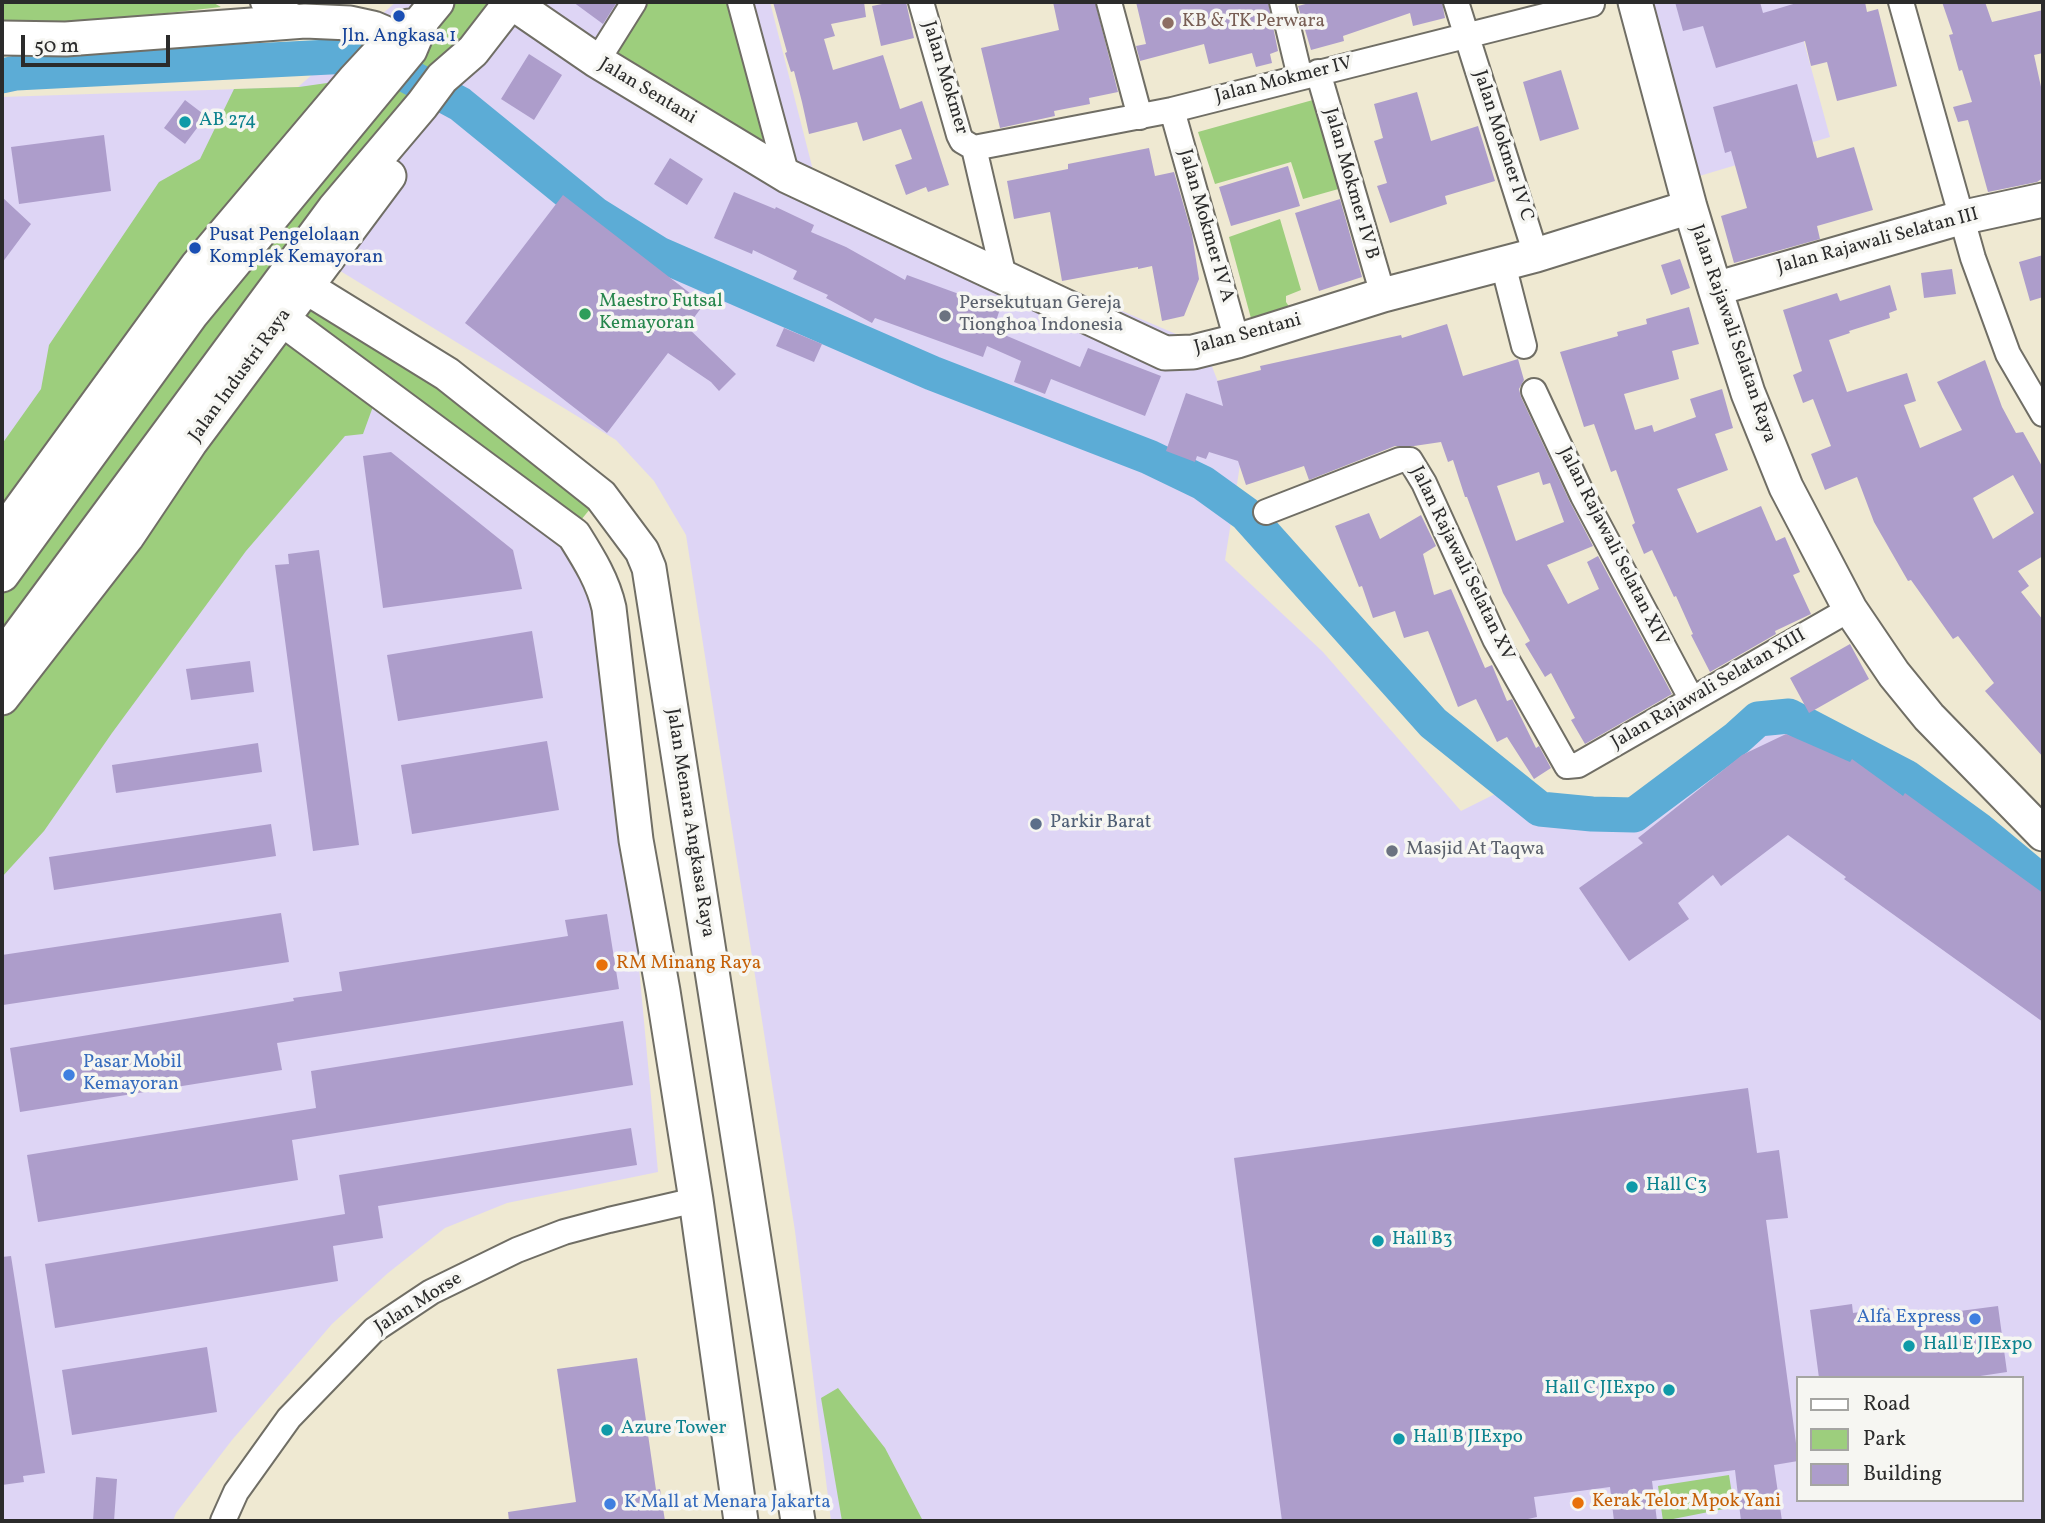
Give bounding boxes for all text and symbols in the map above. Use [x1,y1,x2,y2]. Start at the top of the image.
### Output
marker: Jln. Angkasa 1 [391,8,407,24]
place label: KB & TK Perwara [1182,12,1325,34]
marker: KB & TK Perwara [1160,15,1176,31]
street label: Jalan Mokmer [916,19,972,137]
scale bar [24,21,173,65]
place label: Jln. Angkasa 1 [342,27,456,49]
text: 50 m [34,32,79,61]
street label: Jalan Mokmer IV [1213,53,1355,109]
street label: Jalan Sentani [594,54,700,130]
street label: Jalan Mokmer IV C [1467,68,1537,224]
street label: Jalan Mokmer IV B [1317,106,1383,262]
place label: AB 274 [199,111,256,133]
marker: AB 274 [177,114,193,130]
street label: Jalan Mokmer IV A [1172,147,1238,305]
street label: Jalan Rajawali Selatan III [1775,204,1981,280]
street label: Jalan Rajawali Selatan Raya [1684,222,1780,446]
place label: Pusat Pengelolaan Komplek Kemayoran [209,226,383,270]
marker: Pusat Pengelolaan Komplek Kemayoran [187,240,203,256]
place label: Maestro Futsal Kemayoran [599,292,723,336]
place label: Persekutuan Gereja Tionghoa Indonesia [959,294,1123,338]
street label: Jalan Industri Raya [185,305,297,447]
marker: Maestro Futsal Kemayoran [577,306,593,322]
marker: Persekutuan Gereja Tionghoa Indonesia [937,308,953,324]
street label: Jalan Sentani [1192,310,1304,360]
street label: Jalan Rajawali Selatan XIV [1552,444,1672,650]
street label: Jalan Rajawali Selatan XV [1404,463,1518,665]
street label: Jalan Rajawali Selatan XIII [1608,625,1810,755]
street label: Jalan Menara Angkasa Raya [660,707,718,939]
place label: Parkir Barat [1050,813,1151,835]
marker: Parkir Barat [1028,816,1044,832]
place label: Masjid At Taqwa [1406,840,1544,862]
marker: Masjid At Taqwa [1384,843,1400,859]
place label: RM Minang Raya [616,954,761,976]
marker: RM Minang Raya [594,957,610,973]
place label: Pasar Mobil Kemayoran [83,1053,182,1097]
marker: Pasar Mobil Kemayoran [61,1067,77,1083]
place label: Hall C3 [1646,1176,1707,1198]
marker: Hall C3 [1624,1179,1640,1195]
place label: Hall B3 [1392,1230,1453,1252]
marker: Hall B3 [1370,1233,1386,1249]
street label: Jalan Morse [371,1268,467,1340]
place label: Alfa Express [1857,1308,1961,1330]
marker: Alfa Express [1967,1311,1983,1327]
place label: Hall E JIExpo [1923,1335,2032,1357]
marker: Hall E JIExpo [1901,1338,1917,1354]
legend [1797,1376,2024,1502]
place label: Hall C JIExpo [1545,1379,1655,1401]
marker: Hall C JIExpo [1661,1382,1677,1398]
text: Road [1863,1390,1910,1419]
place label: Azure Tower [621,1419,727,1441]
marker: Azure Tower [599,1422,615,1438]
text: Park [1863,1425,1906,1454]
place label: Hall B JIExpo [1413,1428,1523,1450]
marker: Hall B JIExpo [1391,1431,1407,1447]
text: Building [1863,1460,1942,1489]
place label: Kerak Telor Mpok Yani [1592,1492,1781,1514]
place label: K Mall at Menara Jakarta [624,1493,831,1515]
marker: Kerak Telor Mpok Yani [1570,1495,1586,1511]
marker: K Mall at Menara Jakarta [602,1496,618,1512]

